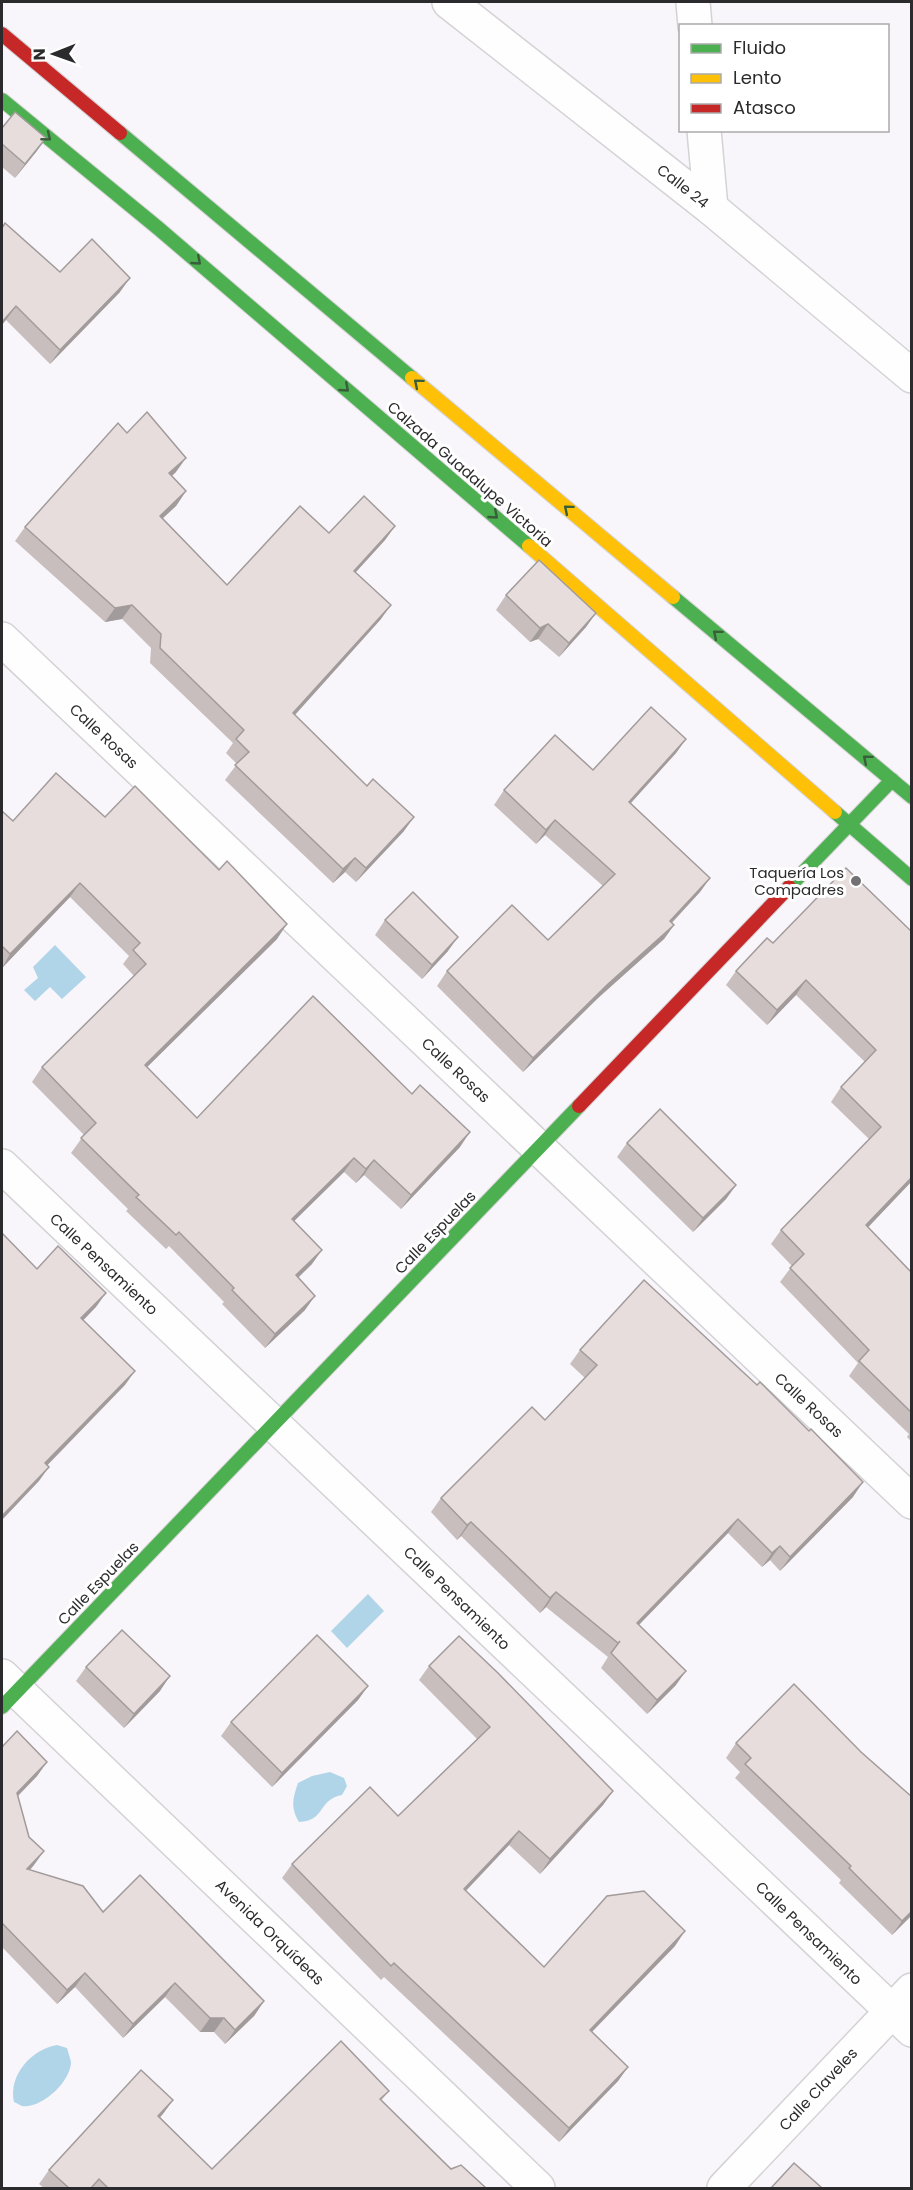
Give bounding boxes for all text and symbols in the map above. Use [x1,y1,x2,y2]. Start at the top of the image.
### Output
north arrow [24,24,84,84]
legend [679,24,889,132]
text: Fluido [733,35,786,60]
text: N [28,48,51,60]
text: Lento [733,65,782,90]
text: Atasco [733,95,796,120]
one-way arrow [40,130,51,141]
street label: Calle 24 [653,159,713,213]
one-way arrow [190,254,201,265]
one-way arrow [414,380,425,391]
one-way arrow [338,381,349,392]
street label: Calzada Guadalupe Victoria [383,396,557,552]
one-way arrow [564,505,575,516]
one-way arrow [487,508,498,519]
one-way arrow [713,630,724,641]
street label: Calle Rosas [65,699,143,773]
one-way arrow [863,755,874,766]
place label: Taquería Los Compadres [749,862,844,900]
marker: Taquería Los Compadres [849,874,863,888]
street label: Calle Rosas [417,1033,495,1107]
street label: Calle Espuelas [390,1186,480,1278]
street label: Calle Pensamiento [45,1208,163,1320]
street label: Calle Rosas [770,1368,848,1442]
street label: Calle Espuelas [53,1537,143,1629]
street label: Calle Pensamiento [399,1541,515,1655]
street label: Avenida Orquídeas [211,1875,329,1990]
street label: Calle Pensamiento [751,1876,867,1990]
street label: Calle Claveles [774,2043,862,2135]

